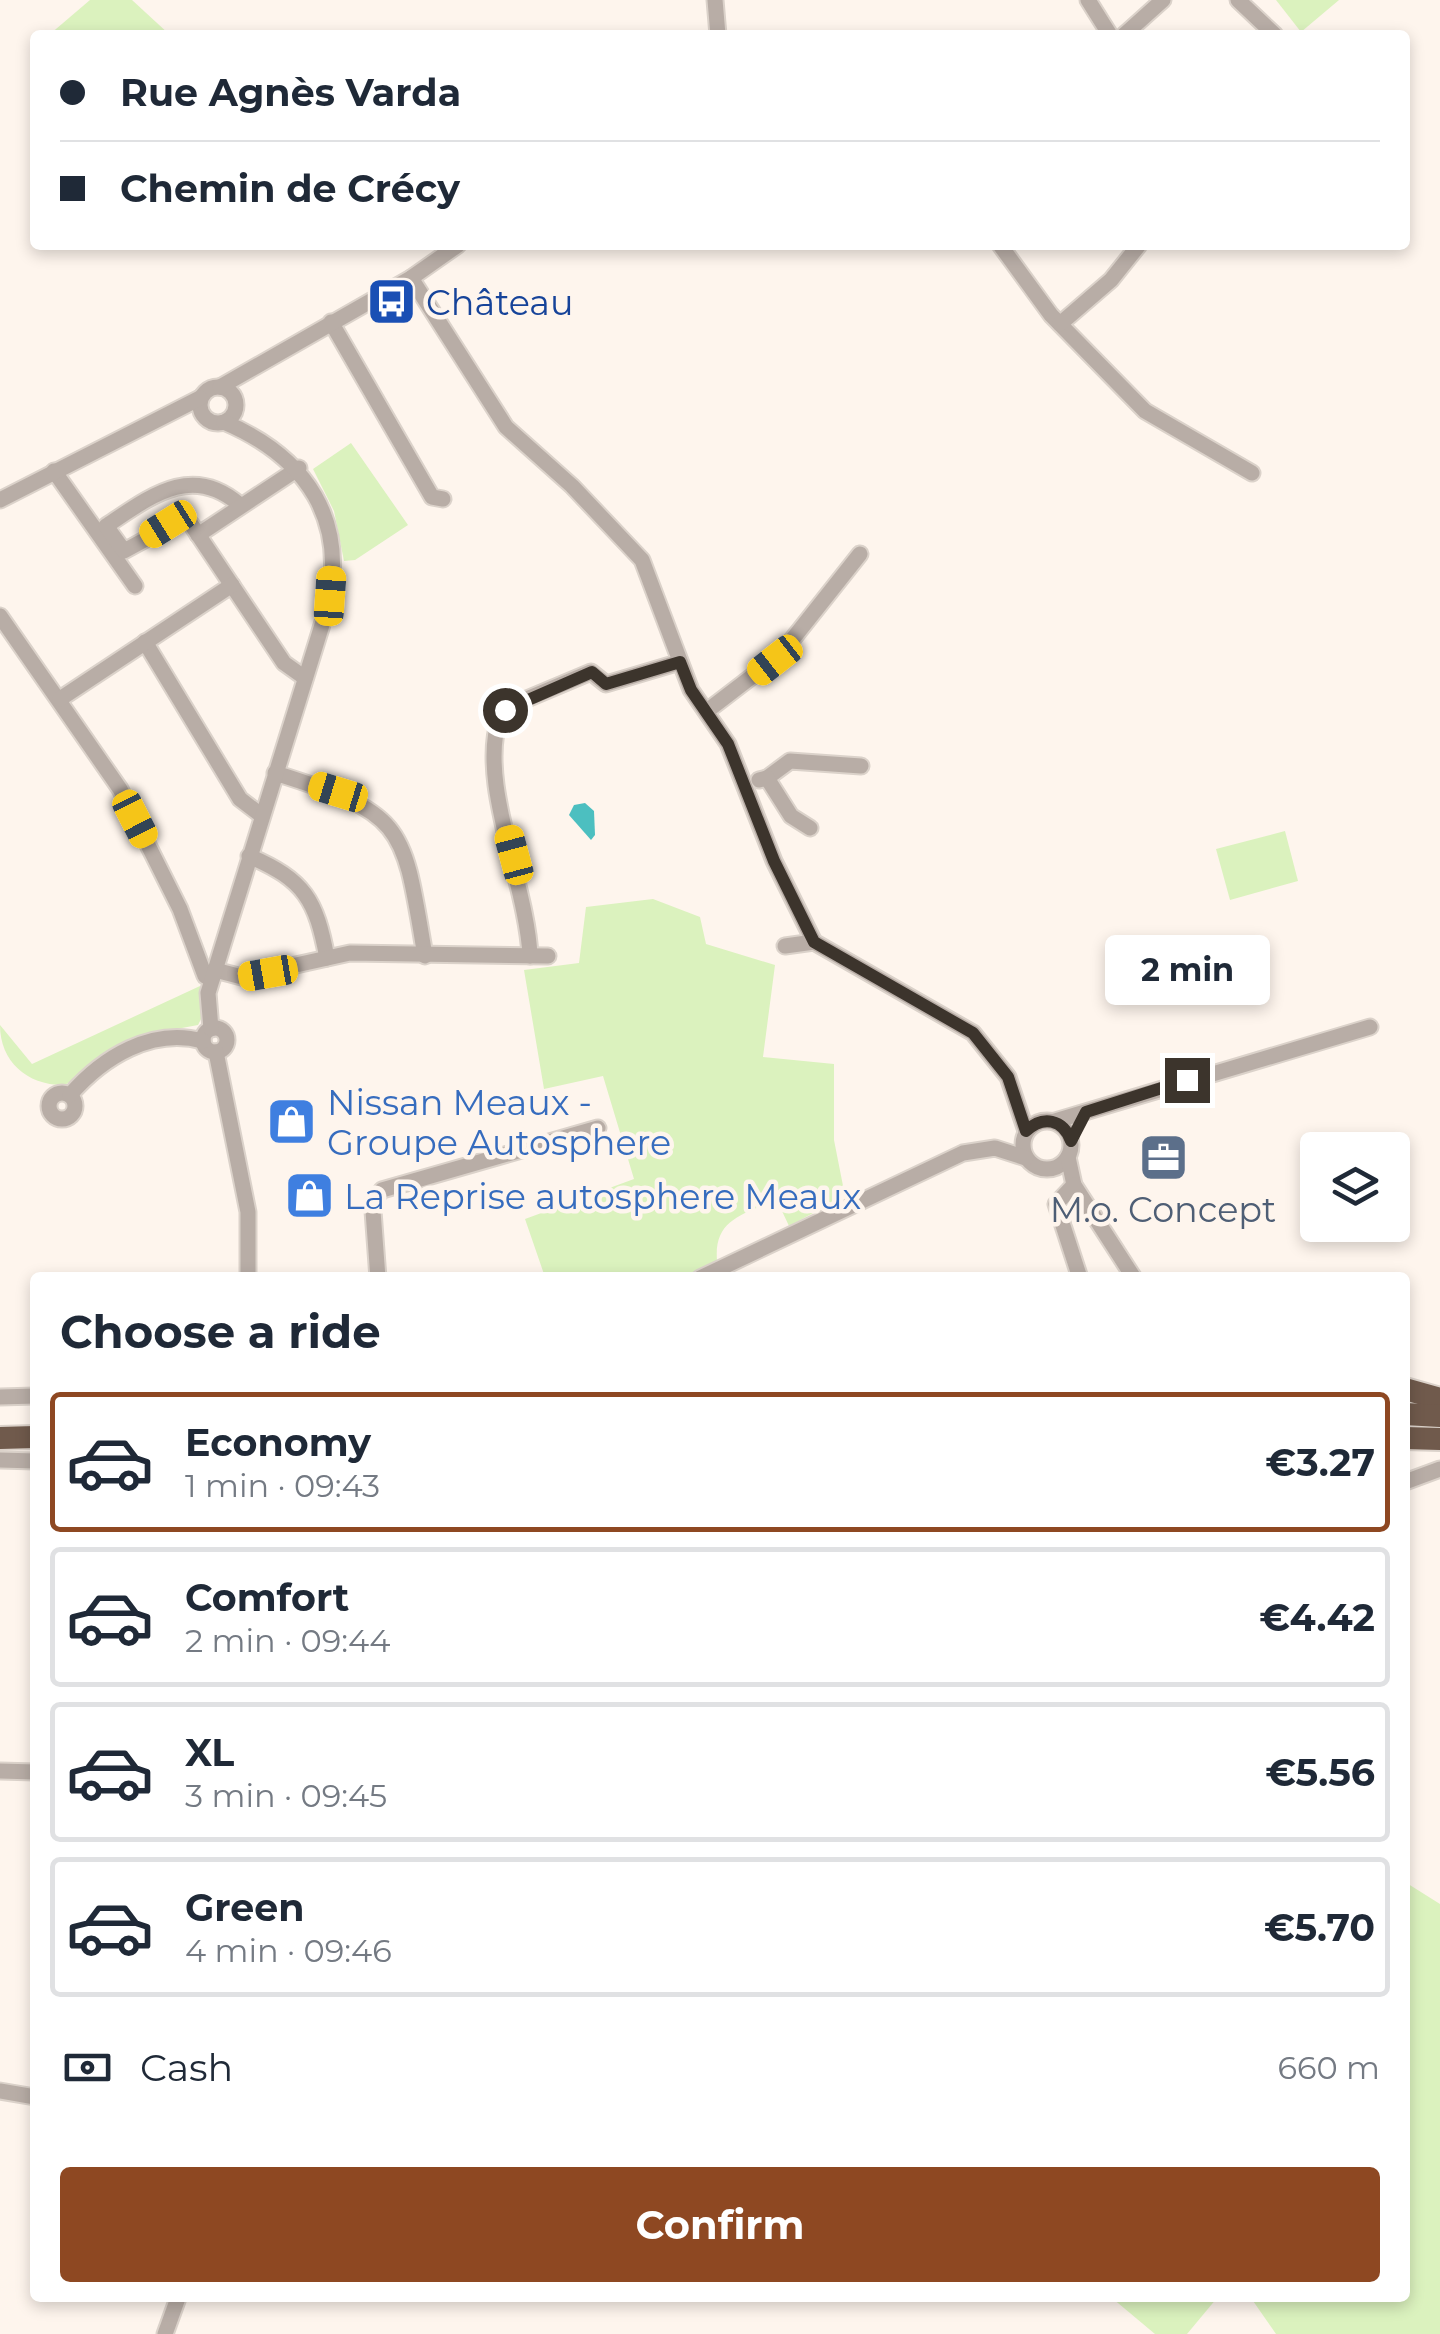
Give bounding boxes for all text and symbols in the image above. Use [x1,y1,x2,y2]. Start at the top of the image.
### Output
text: Rue Agnès Varda [120,69,461,116]
text: Chemin de Crécy [120,165,460,212]
bus stop icon: Château [365,276,417,328]
place label: Château [426,281,573,324]
car [135,495,201,553]
car [313,565,347,627]
car [742,630,808,690]
route start [483,688,528,733]
car [305,769,371,815]
car [108,785,162,853]
car [492,822,536,888]
callout: 2 min [1104,935,1270,1005]
text: 2 min [1141,950,1234,989]
car [236,953,300,993]
route end [1165,1058,1210,1103]
place label: Nissan Meaux - Groupe Autosphere [327,1081,671,1164]
shop icon: Nissan Meaux - Groupe Autosphere [266,1096,318,1148]
office icon: M.o. Concept [1137,1131,1189,1183]
map controls [1300,1132,1410,1242]
button: layers [1300,1132,1410,1242]
shop icon: La Reprise autosphere Meaux [283,1170,335,1222]
place label: La Reprise autosphere Meaux [344,1175,862,1218]
place label: M.o. Concept [1050,1188,1276,1231]
text: Choose a ride [60,1304,381,1359]
icon: car [65,1417,155,1507]
text: Economy [185,1419,371,1466]
text: €3.27 [1265,1439,1375,1486]
text: 1 min · 09:43 [185,1466,380,1505]
icon: car [65,1572,155,1662]
text: Comfort [185,1574,349,1621]
text: €4.42 [1259,1594,1375,1641]
text: 2 min · 09:44 [185,1621,390,1660]
icon: car [65,1727,155,1817]
text: XL [185,1729,234,1776]
text: €5.56 [1265,1749,1375,1796]
text: 3 min · 09:45 [185,1776,387,1815]
icon: car [65,1882,155,1972]
text: Green [185,1884,305,1931]
text: €5.70 [1264,1904,1375,1951]
text: 4 min · 09:46 [185,1931,392,1970]
icon: cash [60,2040,115,2095]
text: Cash [140,2044,233,2091]
text: 660 m [1278,2048,1380,2087]
button: Confirm [60,2167,1380,2282]

